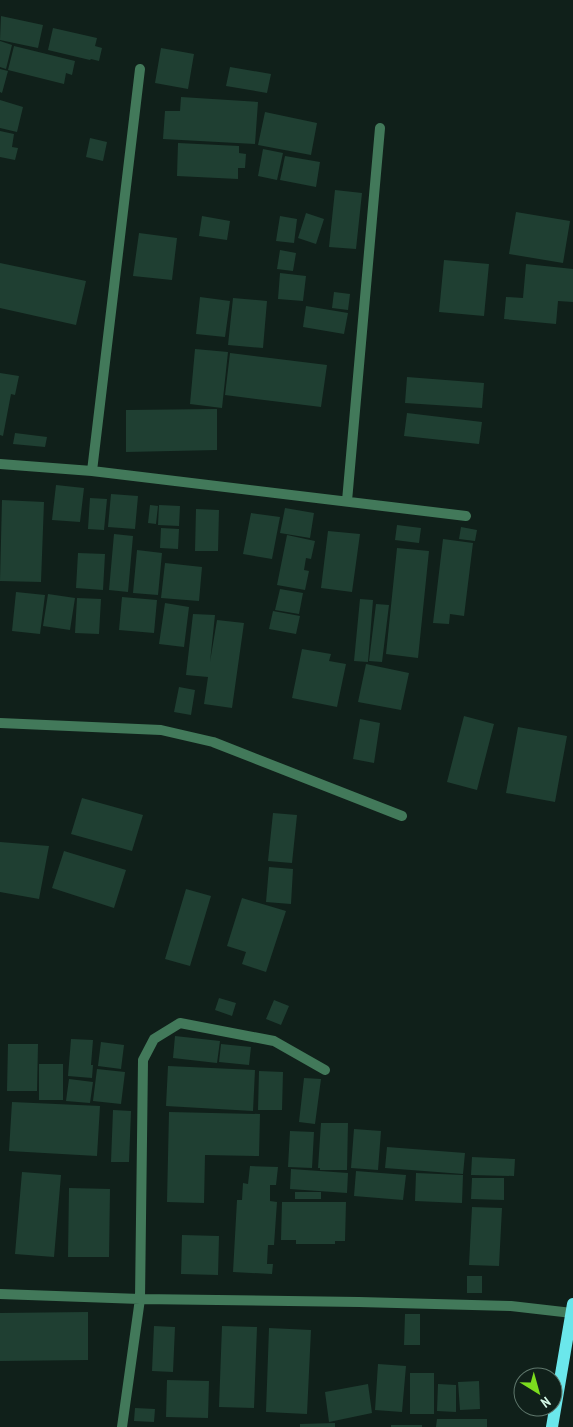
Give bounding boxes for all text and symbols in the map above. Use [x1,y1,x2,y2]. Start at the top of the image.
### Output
north arrow [513,1367,563,1417]
text: N [537,1393,554,1412]

